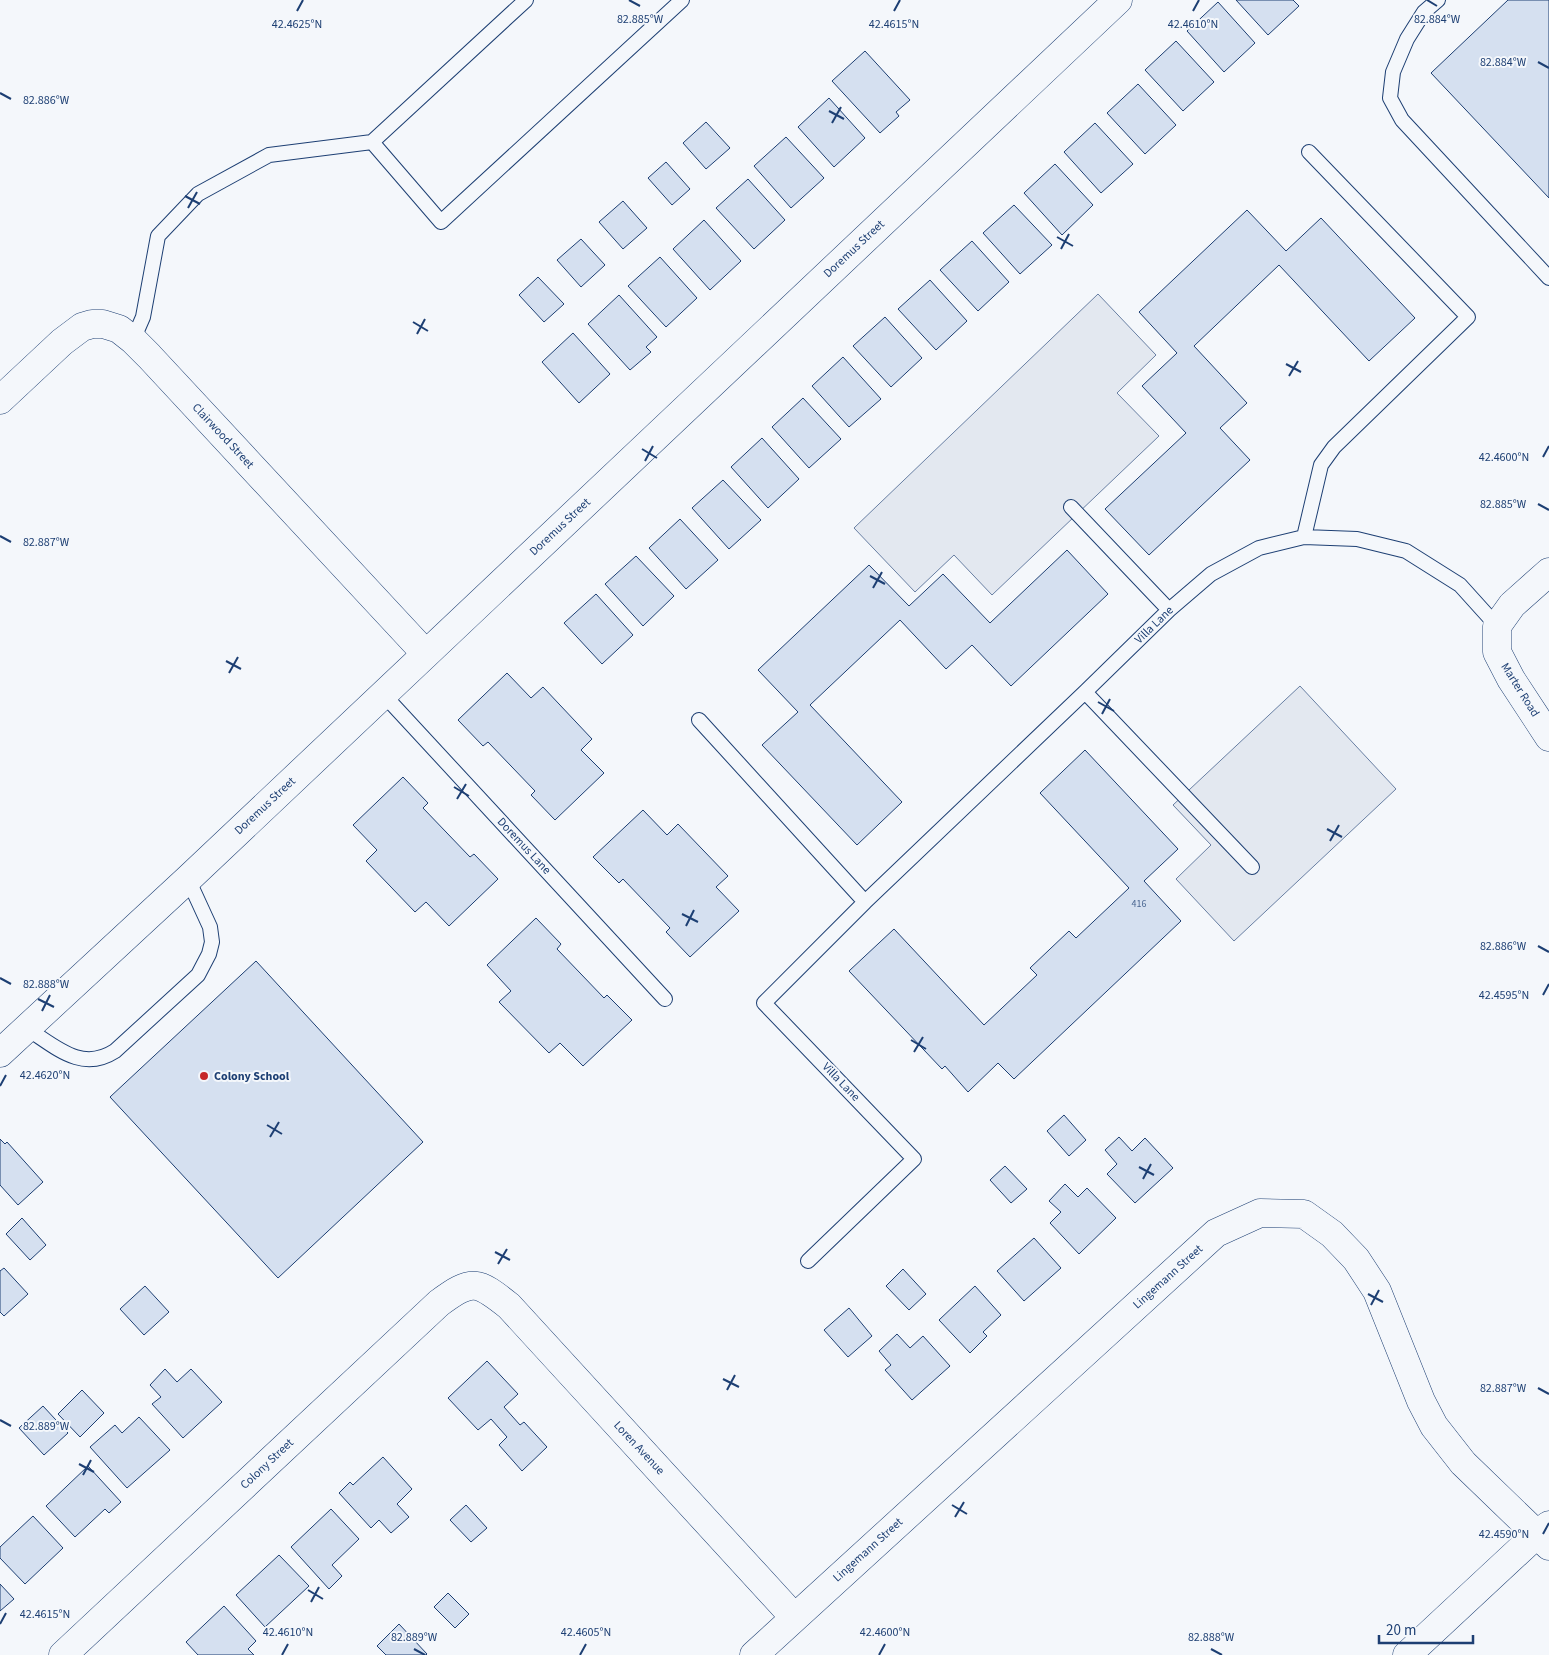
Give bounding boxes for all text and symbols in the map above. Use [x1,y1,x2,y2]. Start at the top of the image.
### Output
text: 82.885°W [617,11,664,28]
text: 82.884°W [1414,11,1461,28]
text: 42.4625°N [272,16,322,33]
text: 42.4615°N [869,16,919,33]
text: 42.4610°N [1168,16,1218,33]
text: 82.884°W [1480,54,1527,71]
text: 82.886°W [23,92,70,109]
street label: Doremus Street [820,216,888,282]
street label: Clairwood Street [188,399,258,473]
text: 42.4600°N [1479,449,1529,466]
street label: Doremus Street [526,494,594,560]
text: 82.885°W [1480,496,1527,513]
text: 82.887°W [23,534,70,551]
street label: Villa Lane [1131,602,1177,648]
street label: Marter Road [1497,660,1543,720]
street label: Doremus Street [231,773,299,839]
street label: Doremus Lane [493,814,555,878]
house number: 416 [1132,897,1146,911]
text: 82.886°W [1480,938,1527,955]
text: 82.888°W [23,976,70,993]
text: 42.4595°N [1479,987,1529,1004]
street label: Villa Lane [818,1059,864,1105]
text: 42.4620°N [20,1067,70,1084]
place label: Colony School [214,1068,290,1085]
marker: Colony School [198,1070,210,1082]
street label: Lingemann Street [1129,1241,1207,1313]
text: 82.887°W [1480,1380,1527,1397]
street label: Loren Avenue [610,1417,668,1479]
text: 82.889°W [23,1418,70,1435]
street label: Colony Street [236,1435,298,1493]
street label: Lingemann Street [829,1514,907,1586]
text: 42.4590°N [1479,1526,1529,1543]
text: 42.4615°N [20,1606,70,1623]
scale bar [1379,1612,1473,1644]
text: 20 m [1386,1620,1416,1641]
text: 42.4610°N [263,1624,313,1641]
text: 42.4605°N [561,1624,611,1641]
text: 42.4600°N [860,1624,910,1641]
text: 82.889°W [391,1629,438,1646]
text: 82.888°W [1188,1629,1235,1646]

